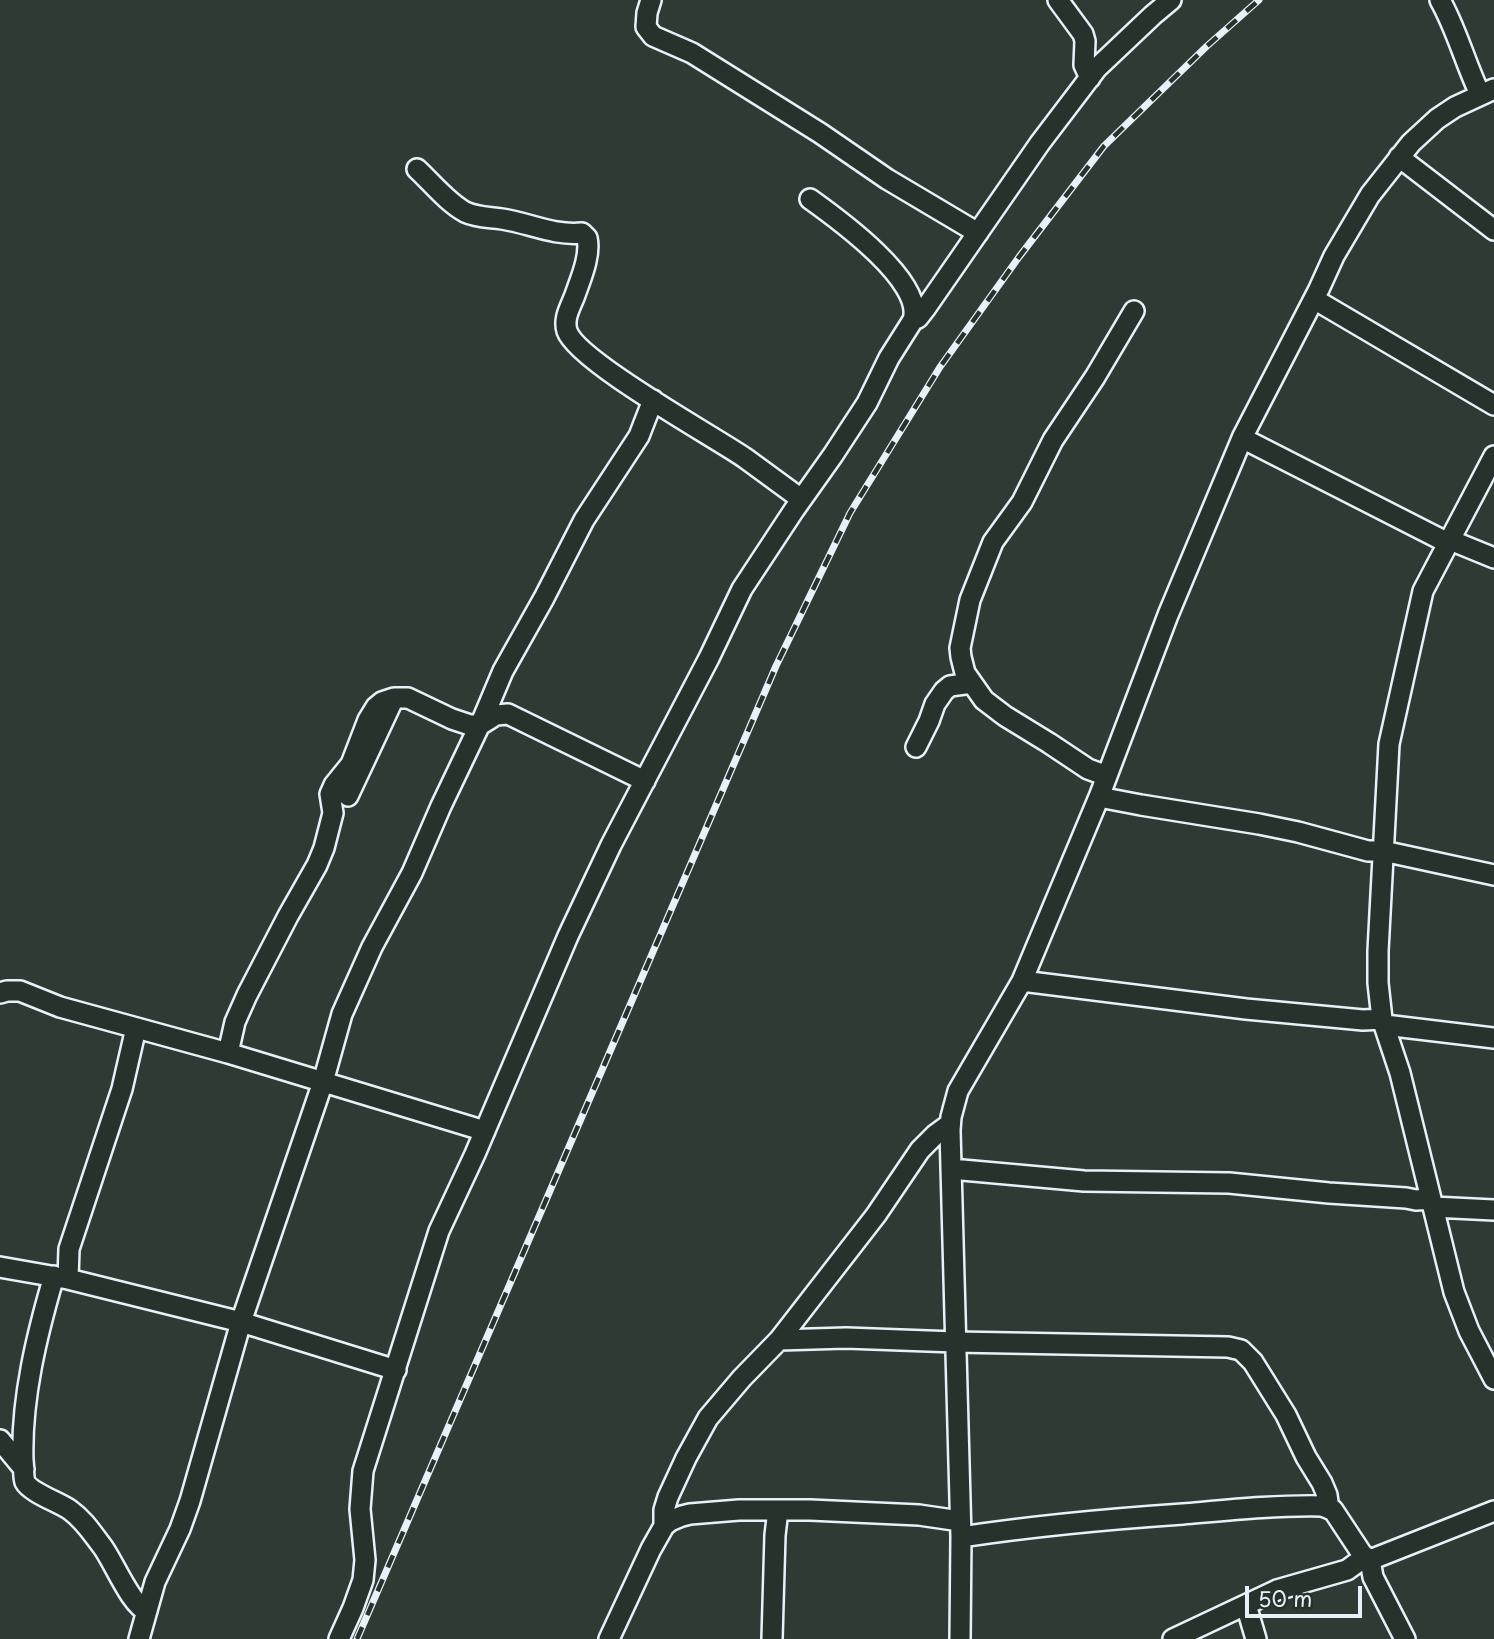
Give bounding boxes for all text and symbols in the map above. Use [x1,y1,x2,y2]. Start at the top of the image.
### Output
scale bar [1249,1572,1366,1616]
text: 50 m [1258,1582,1312,1614]

